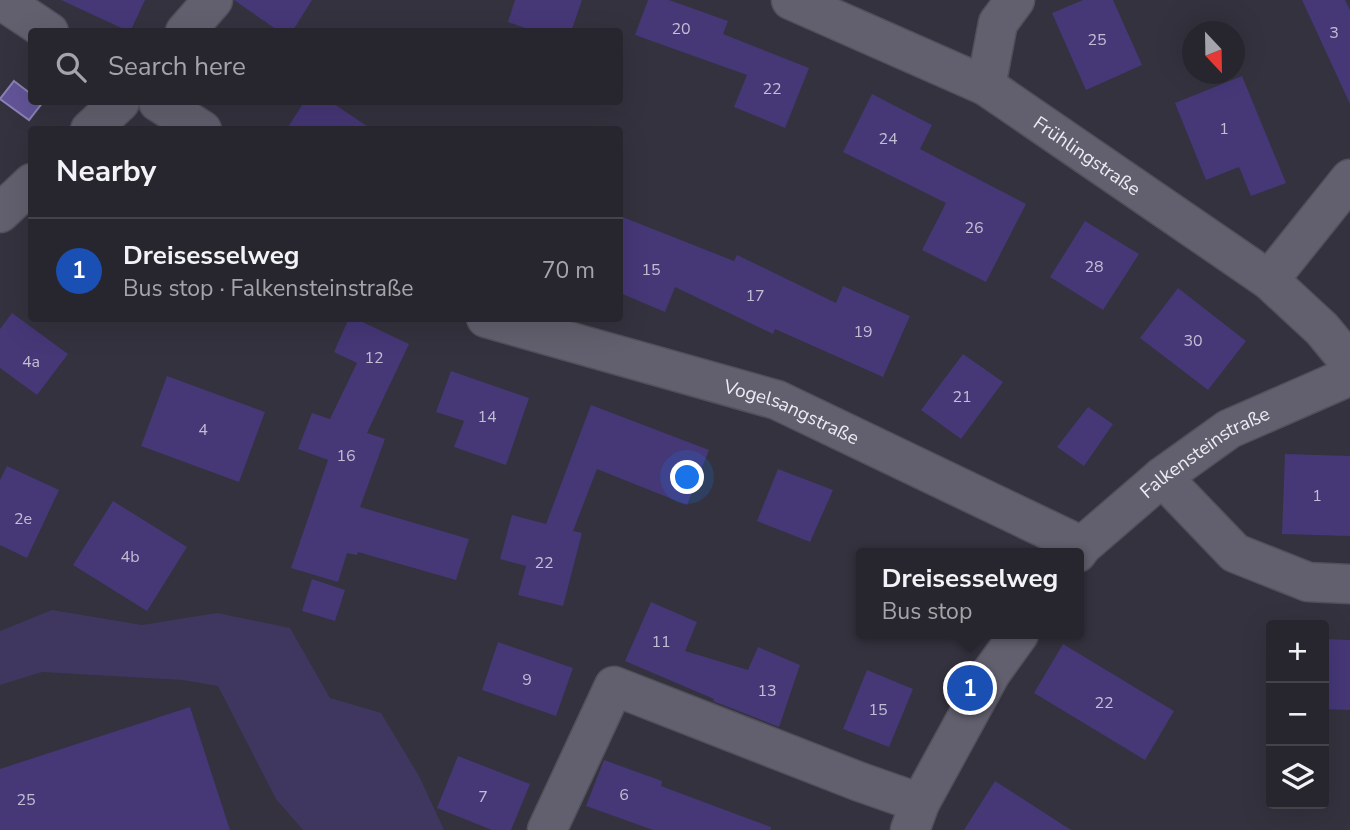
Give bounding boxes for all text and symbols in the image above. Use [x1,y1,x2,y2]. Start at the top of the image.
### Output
house number: 20 [671,18,691,40]
north arrow [1182,21,1245,84]
house number: 3 [1329,22,1339,44]
search box [28,28,623,105]
house number: 25 [1087,29,1107,51]
icon: search [52,48,90,86]
text: Search here [108,49,246,84]
house number: 22 [762,78,782,100]
street label: Frühlingstraße [1028,110,1146,202]
house number: 1 [1219,118,1229,140]
house number: 24 [878,128,898,150]
text: Nearby [56,151,156,192]
house number: 26 [964,217,984,239]
text: Dreisesselweg [123,238,299,273]
text: 1 [72,255,86,286]
text: 70 m [542,255,595,286]
house number: 28 [1084,256,1104,278]
house number: 15 [641,259,661,281]
text: Bus stop · Falkensteinstraße [123,273,413,304]
house number: 17 [745,285,765,307]
house number: 19 [853,321,873,343]
house number: 30 [1183,330,1203,352]
house number: 12 [364,347,384,369]
house number: 4a [22,351,40,373]
street label: Vogelsangstraße [720,373,863,452]
house number: 21 [952,386,972,408]
street label: Falkensteinstraße [1135,401,1274,504]
house number: 14 [477,406,497,428]
house number: 4 [198,419,208,441]
house number: 16 [336,445,356,467]
your location [670,460,704,494]
house number: 1 [1312,485,1322,507]
house number: 2e [14,508,32,530]
house number: 4b [121,546,139,568]
popup [856,548,1084,639]
house number: 22 [534,552,554,574]
text: Dreisesselweg [882,561,1058,596]
text: Bus stop [882,596,972,627]
map controls [1266,620,1329,809]
button: + [1266,620,1329,683]
house number: 11 [651,631,671,653]
pin: 1 [947,662,993,714]
house number: 9 [522,669,532,691]
house number: 13 [757,680,777,702]
button: − [1266,683,1329,746]
house number: 22 [1094,692,1114,714]
house number: 15 [868,699,888,721]
button: layers [1266,746,1329,809]
house number: 6 [619,784,629,806]
house number: 7 [478,786,488,808]
house number: 25 [16,789,36,811]

